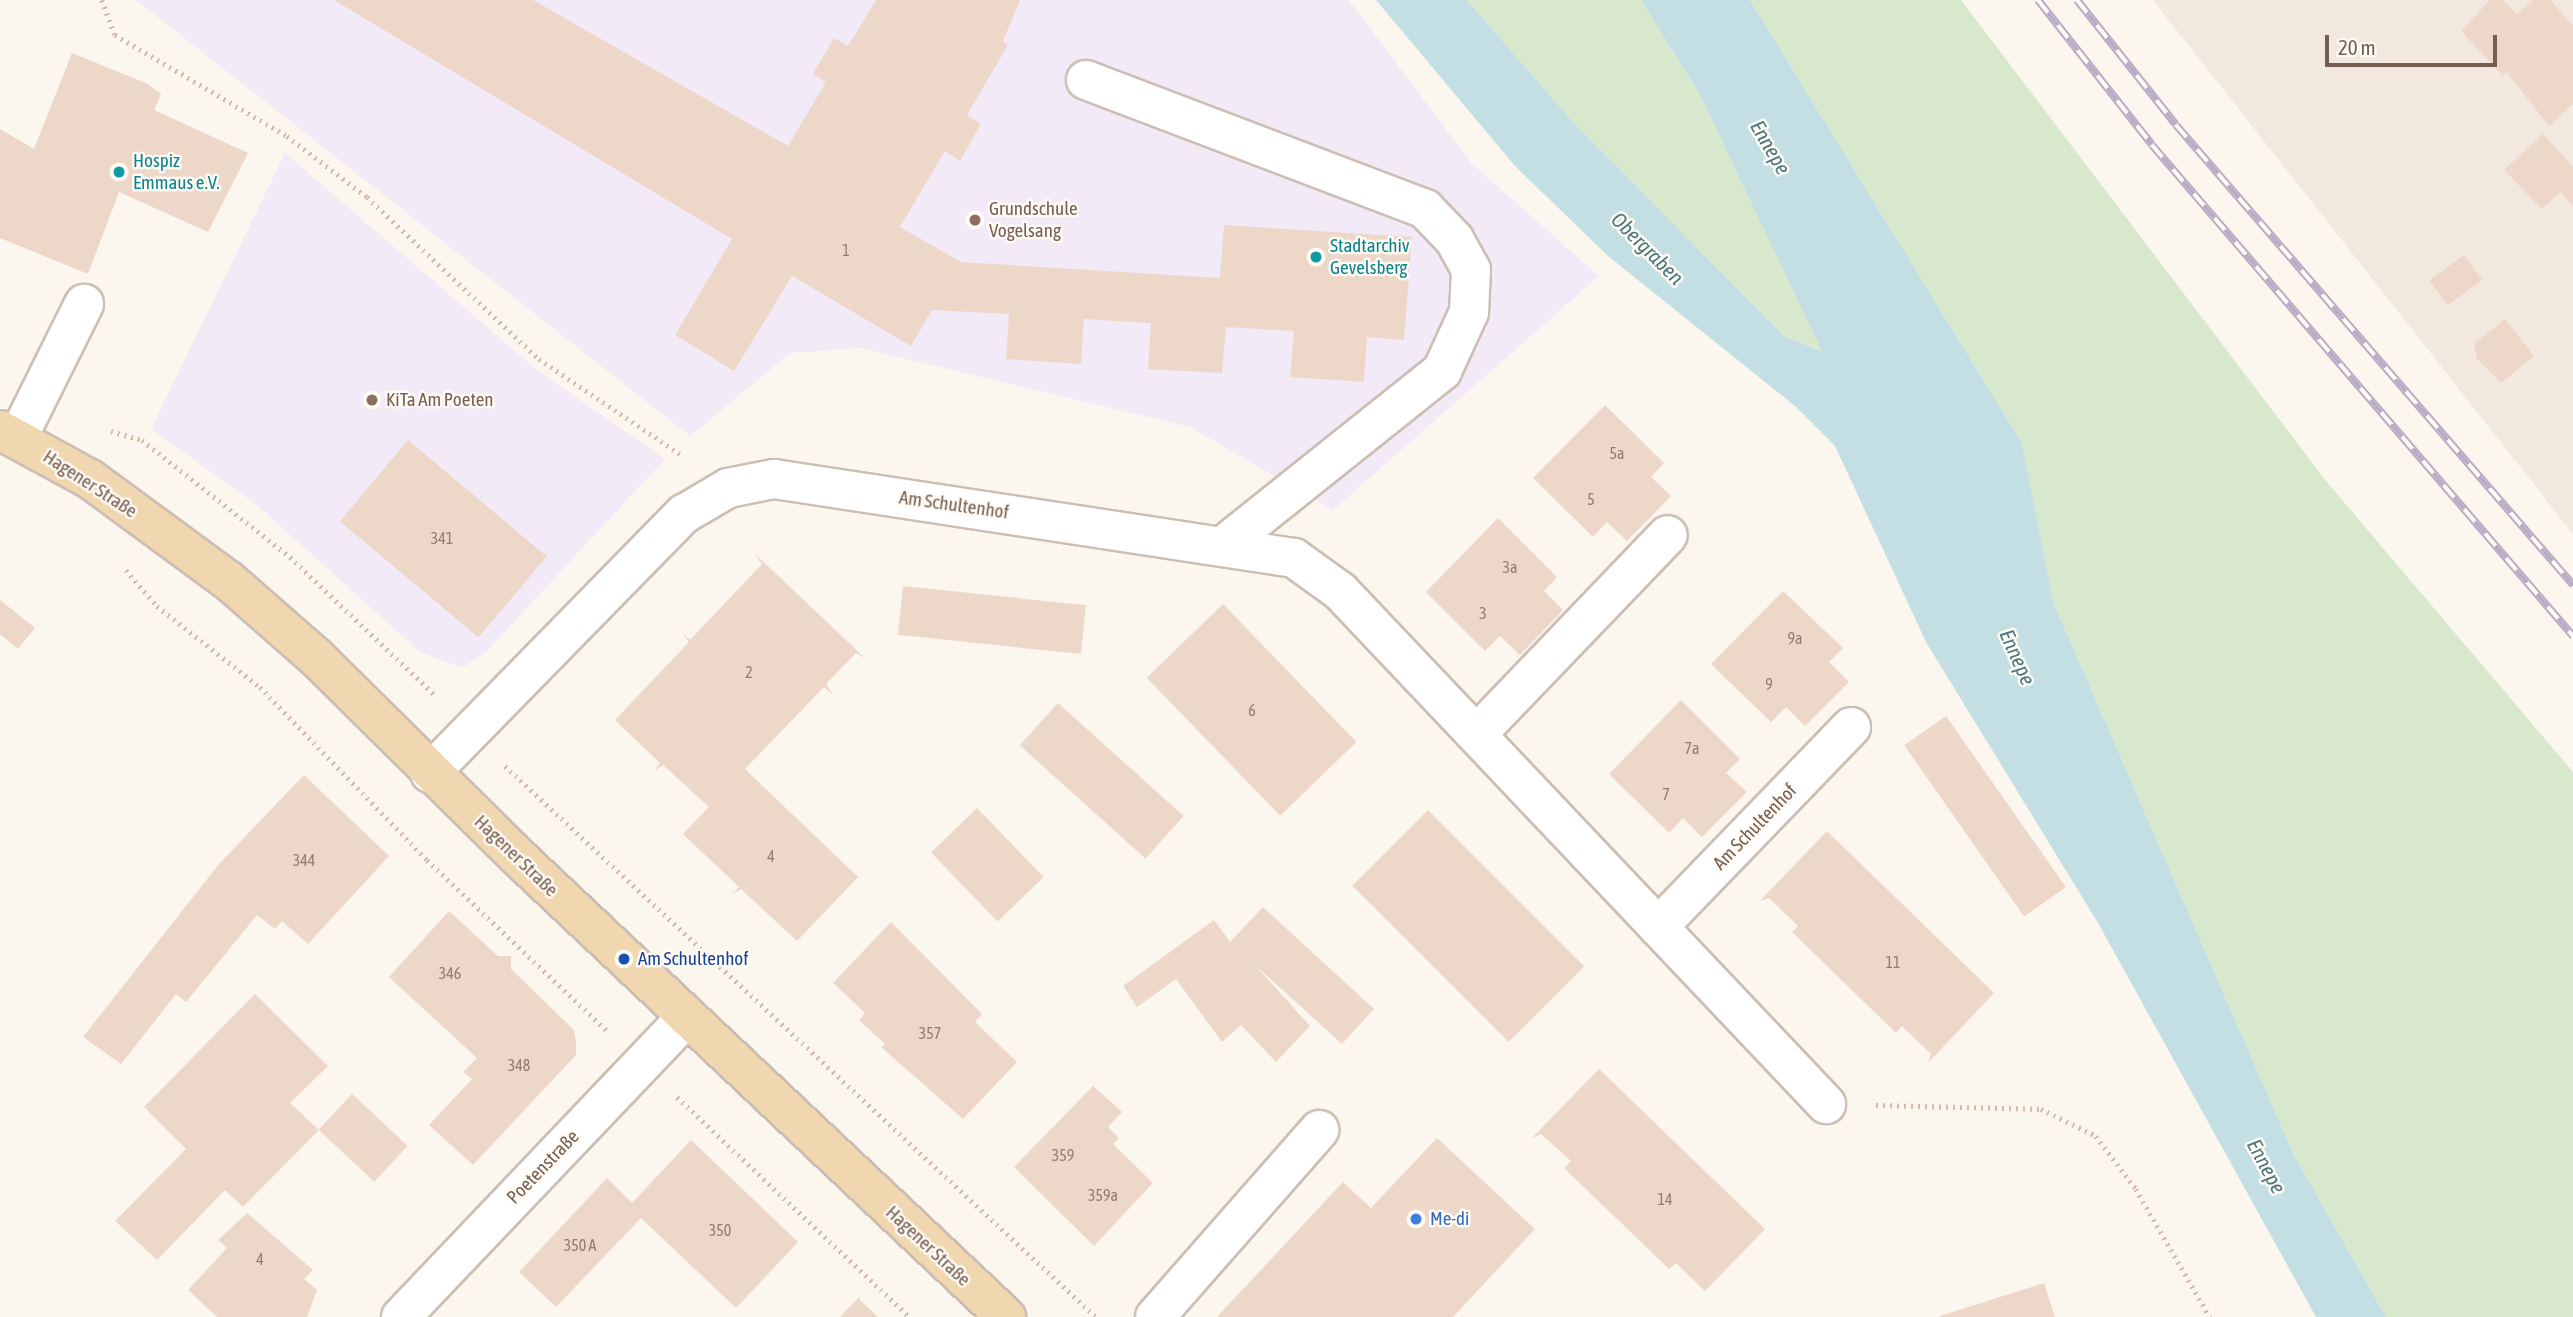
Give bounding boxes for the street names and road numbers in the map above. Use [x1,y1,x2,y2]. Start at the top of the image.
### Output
street label: Hagener Straße [39,445,141,523]
street label: Am Schultenhof [898,486,1010,524]
street label: Am Schultenhof [1708,779,1802,875]
street label: Hagener Straße [469,810,563,902]
street label: Poetenstraße [502,1125,584,1209]
street label: Hagener Straße [881,1201,975,1291]

